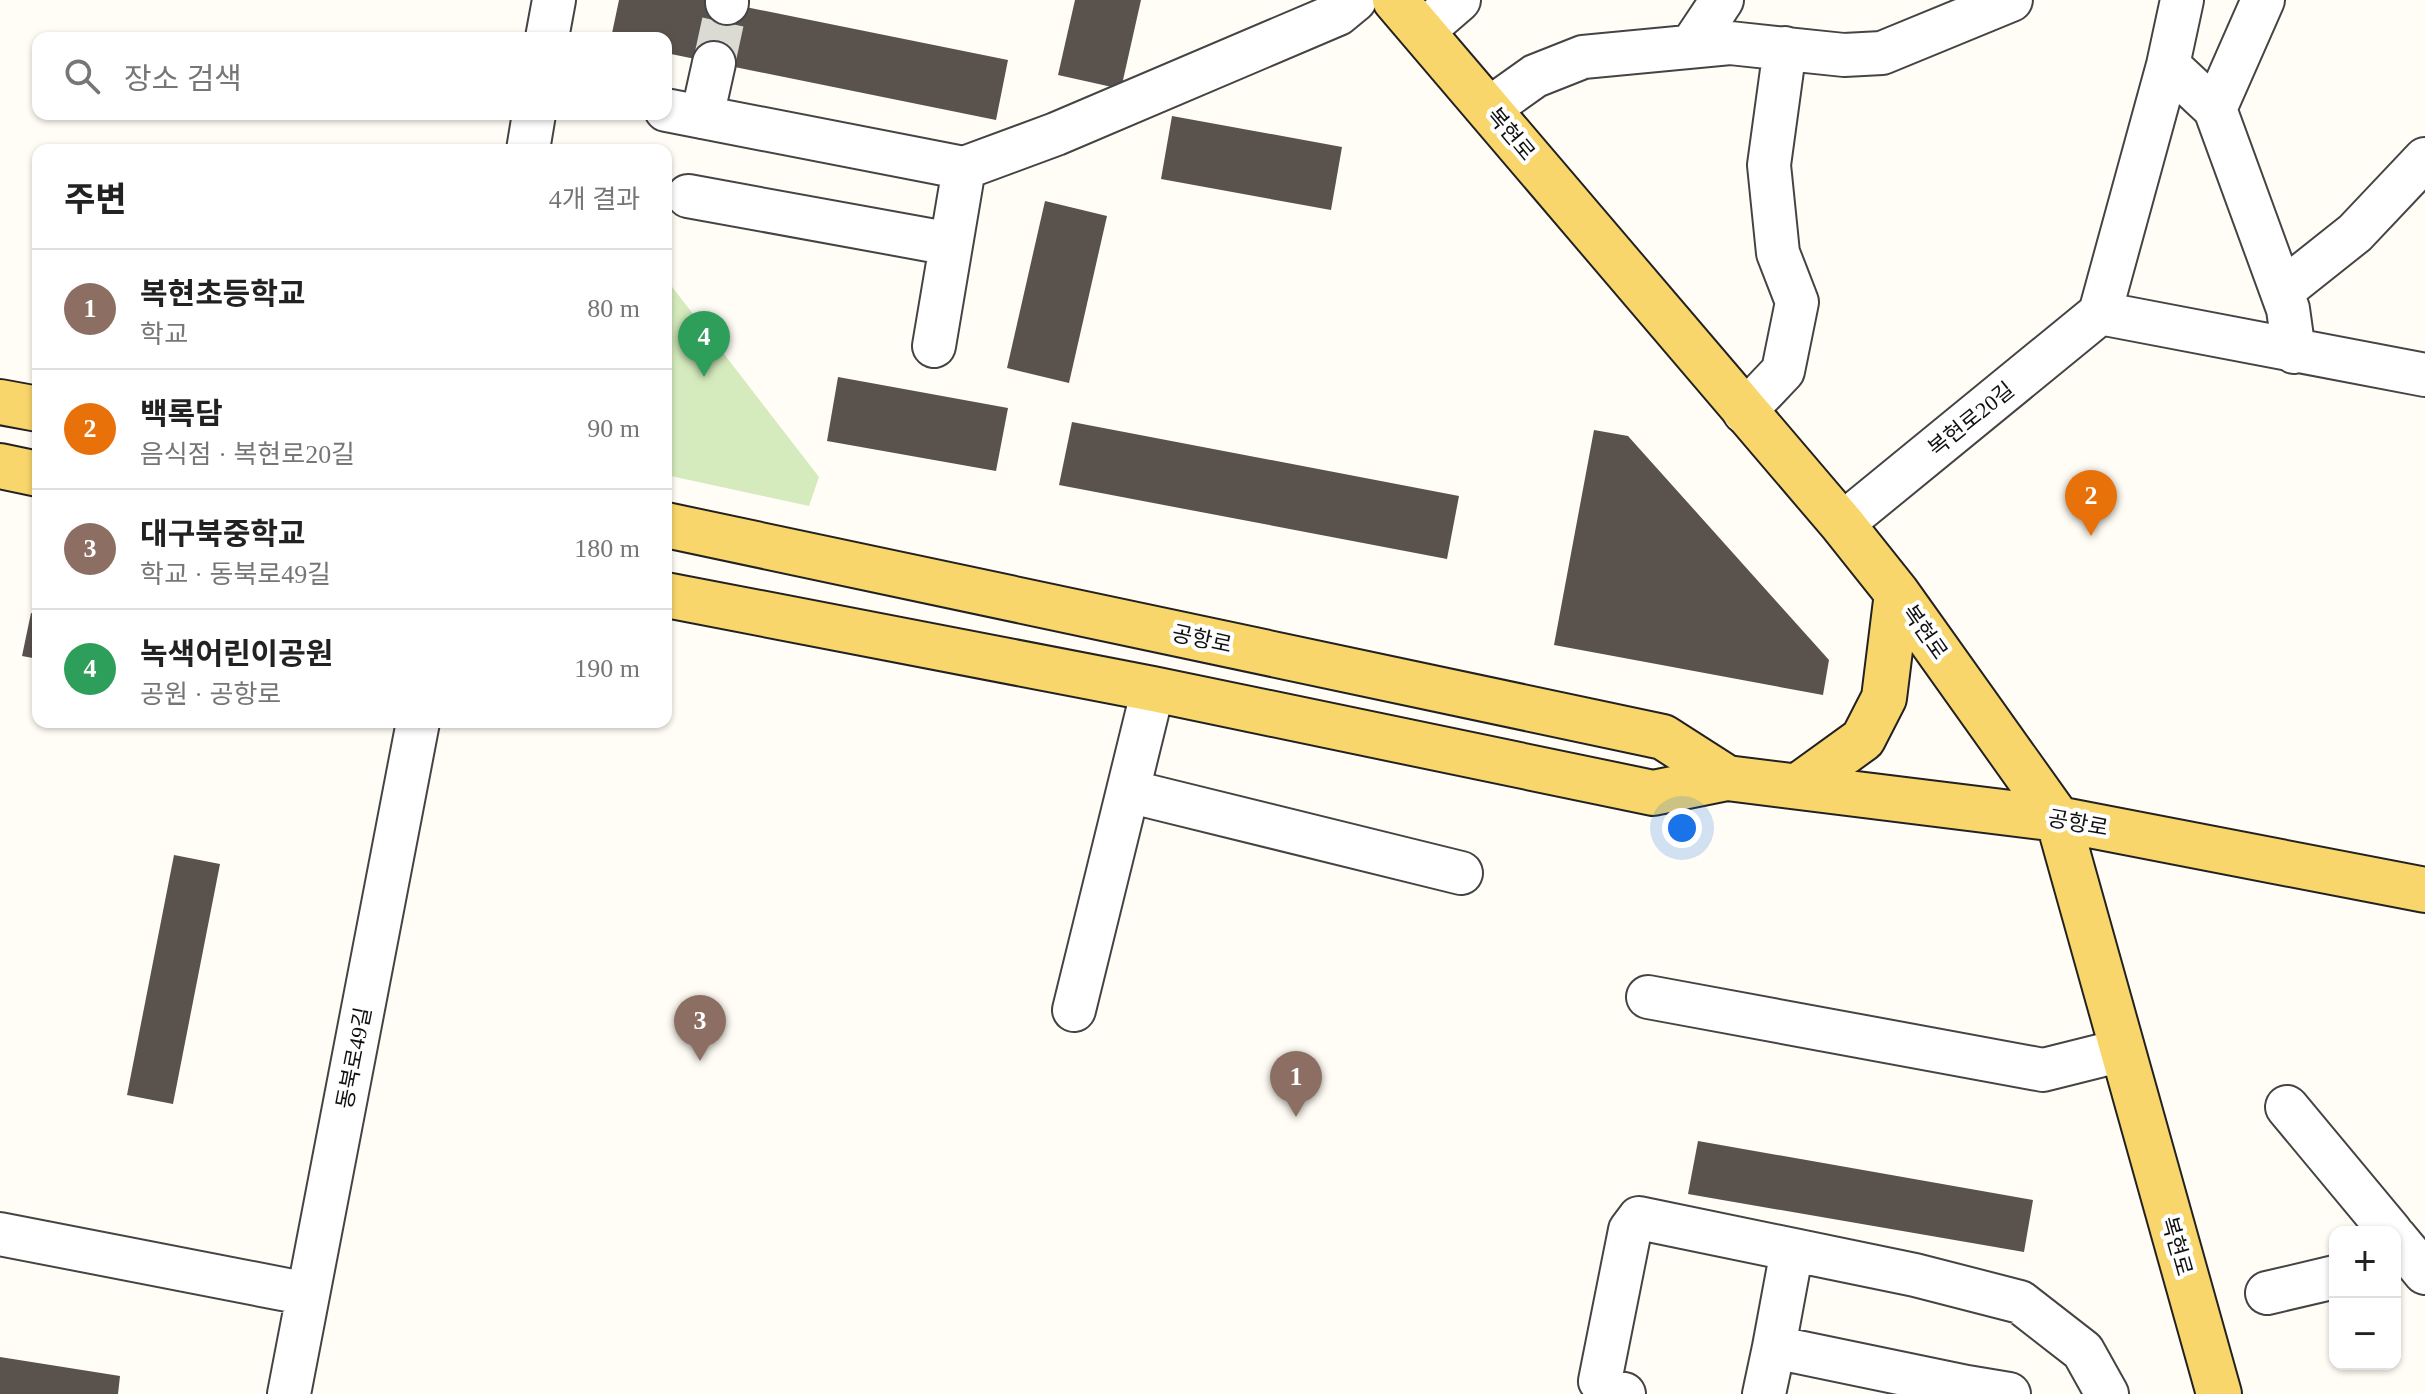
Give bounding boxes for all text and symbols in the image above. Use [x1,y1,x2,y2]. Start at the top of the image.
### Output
search box [32,32,672,120]
icon: search [60,54,104,98]
text: 장소 검색 [124,62,242,95]
street label: 복현로 [1482,103,1540,165]
text: 주변 [64,181,127,218]
text: 4개 결과 [549,185,640,214]
text: 복현초등학교 [140,277,306,310]
text: 1 [84,294,97,323]
text: 80 m [587,294,640,323]
pin: 4 [678,311,730,377]
text: 학교 [140,320,188,349]
street label: 복현로20길 [1923,377,2019,461]
text: 백록담 [140,397,223,430]
text: 2 [84,414,97,443]
text: 90 m [587,414,640,443]
text: 음식점 · 복현로20길 [140,440,355,469]
pin: 2 [2065,470,2117,536]
text: 대구북중학교 [140,517,306,550]
text: 3 [84,534,97,563]
text: 180 m [574,534,640,563]
text: 학교 · 동북로49길 [140,560,331,589]
street label: 복현로 [1897,600,1953,664]
street label: 공항로 [1170,620,1234,658]
text: 녹색어린이공원 [140,637,333,670]
text: 4 [84,654,97,683]
text: 190 m [574,654,640,683]
text: 공원 · 공항로 [140,680,281,709]
street label: 공항로 [2046,805,2110,841]
your location [1662,808,1702,848]
pin: 3 [674,995,726,1061]
street label: 동북로49길 [332,1005,376,1111]
pin: 1 [1270,1051,1322,1117]
street label: 복현로 [2157,1213,2197,1279]
map controls [2329,1226,2401,1370]
button: + [2329,1226,2401,1298]
button: − [2329,1298,2401,1370]

